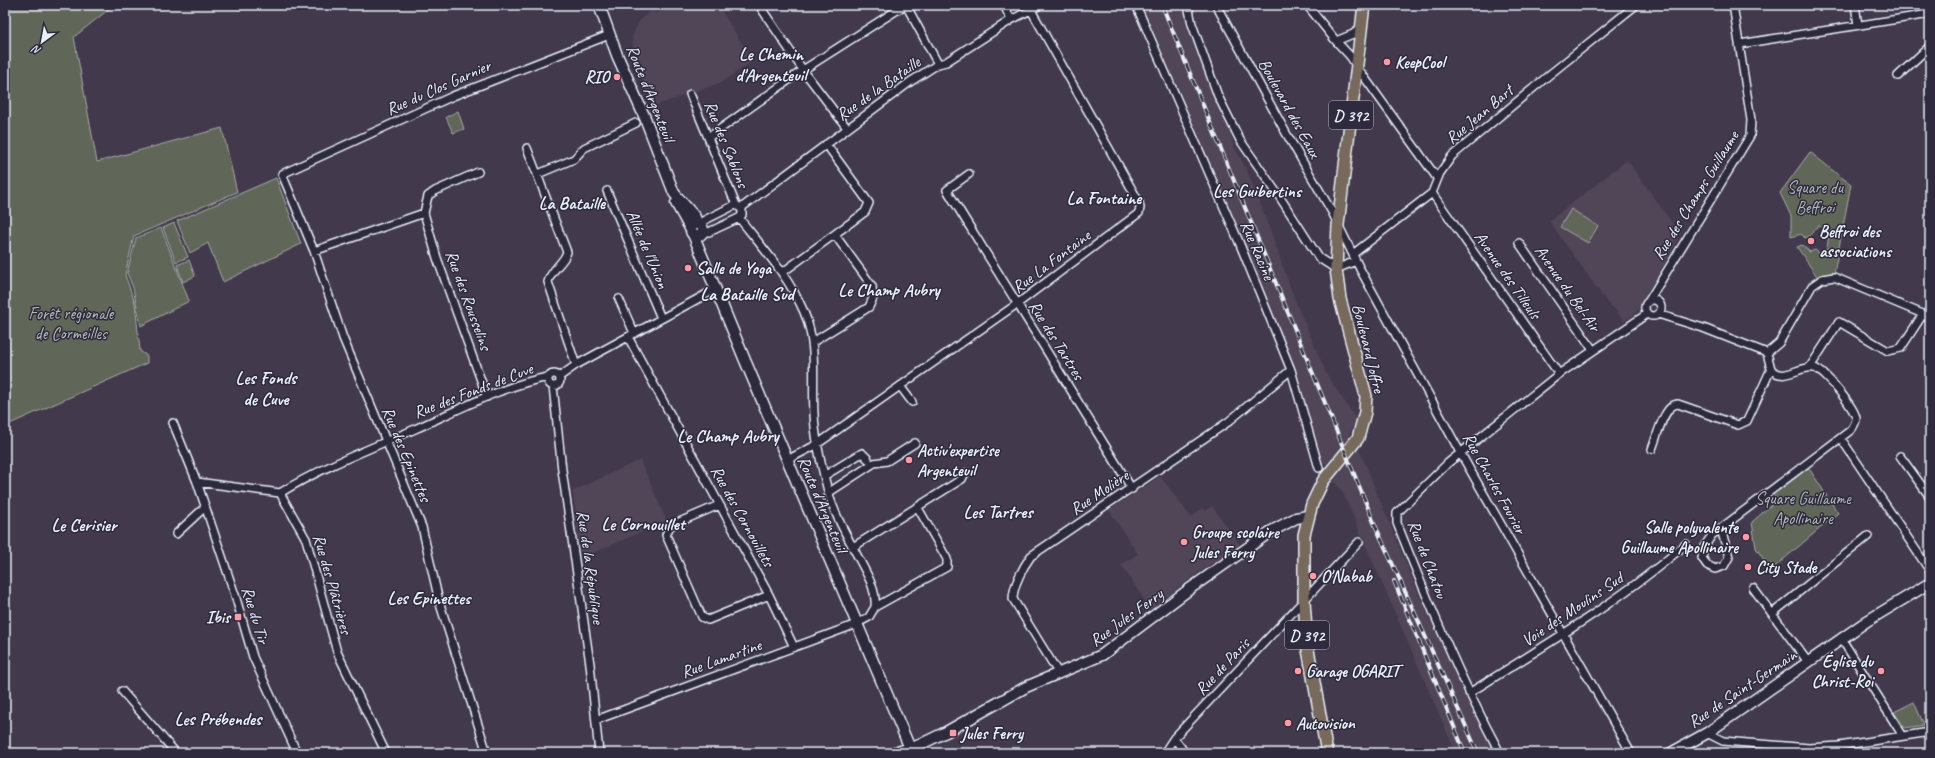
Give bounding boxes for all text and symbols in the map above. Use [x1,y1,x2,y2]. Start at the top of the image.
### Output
north arrow [22,22,62,62]
text: N [28,42,43,58]
street label: Route d'Argenteuil [622,42,681,147]
district label: Le Chemin d'Argenteuil [735,43,810,86]
street label: Rue de la Bataille [832,51,926,125]
place label: KeepCool [1395,52,1447,73]
street label: Rue du Clos Garnier [383,54,495,120]
street label: Boulevard des Eaux [1254,55,1326,162]
marker: KeepCool [1382,57,1392,67]
place label: RIO [584,67,611,88]
marker: RIO [612,72,622,82]
street label: Rue Jean Bart [1441,79,1519,149]
street label: Rue des Sablons [700,98,754,193]
road number: D 392 [1329,101,1373,129]
street label: Rue des Champs Guillaume [1647,126,1744,264]
park label: Square du Beffroi [1787,177,1845,218]
district label: Les Guibertins [1213,180,1303,202]
district label: La Fontaine [1067,187,1143,209]
district label: La Bataille [539,192,607,214]
street label: Allée de l'Union [622,207,674,292]
street label: Rue Racine [1236,217,1280,284]
place label: Beffroi des associations [1819,221,1893,262]
street label: Rue La Fontaine [1008,224,1096,298]
street label: Avenue des Tilleuls [1470,227,1546,324]
marker: Beffroi des associations [1806,236,1816,246]
street label: Avenue du Bel-Air [1530,241,1606,337]
street label: Rue des Rousselins [441,247,497,355]
place label: Salle de Yoga [696,258,773,279]
marker: Salle de Yoga [683,263,693,273]
district label: Le Champ Aubry [838,279,942,301]
district label: La Bataille Sud [700,283,796,305]
street label: Rue des Tartres [1024,297,1090,386]
street label: Boulevard Joffre [1347,302,1390,396]
park label: Forêt régionale de Cormeilles [29,303,115,344]
street label: Rue des Fonds de Cuve [411,358,537,423]
district label: Les Fonds de Cuve [236,367,298,410]
street label: Rue des Epinettes [377,404,437,507]
district label: Le Champ Aubry [677,425,781,447]
street label: Rue Charles Fourier [1458,429,1532,539]
place label: Activ'expertise Argenteuil [917,440,1001,481]
street label: Route d'Argenteuil [793,453,853,558]
marker: Activ'expertise Argenteuil [904,455,914,465]
street label: Rue des Cornouillets [706,462,780,572]
street label: Rue Molière [1066,464,1134,520]
park label: Square Guillaume Apollinaire [1755,488,1852,529]
district label: Les Tartres [963,501,1034,523]
street label: Rue de la République [572,509,609,627]
district label: Le Cornouillet [601,513,687,535]
district label: Le Cerisier [51,514,119,536]
street label: Rue de Chatou [1403,517,1453,603]
place label: Salle polyvalente Guillaume Apollinaire [1620,517,1740,558]
place label: Groupe scolaire Jules Ferry [1191,522,1281,563]
street label: Rue des Plâtrières [308,532,357,638]
marker: Salle polyvalente Guillaume Apollinaire [1741,532,1751,542]
marker: Groupe scolaire Jules Ferry [1179,537,1189,547]
place label: City Stade [1756,557,1818,578]
marker: City Stade [1743,562,1753,572]
place label: O'Nabab [1321,566,1373,587]
street label: Voie des Moulins Sud [1517,566,1629,651]
marker: O'Nabab [1308,571,1318,581]
street label: Rue Jules Ferry [1085,583,1168,651]
street label: Rue du Tir [237,584,275,648]
district label: Les Epinettes [388,587,472,609]
place label: Ibis [206,607,232,628]
marker: Ibis [233,612,243,622]
road number: D 392 [1285,621,1329,649]
street label: Rue de Paris [1191,632,1256,699]
street label: Rue Lamartine [678,634,766,683]
street label: Rue de Saint-Germain [1684,644,1802,732]
place label: Église du Christ-Roi [1812,651,1876,692]
place label: Garage OGARIT [1306,661,1405,682]
marker: Garage OGARIT [1293,666,1303,676]
marker: Église du Christ-Roi [1876,666,1886,676]
district label: Les Prébendes [175,708,263,730]
place label: Autovision [1296,713,1356,734]
marker: Autovision [1283,718,1293,728]
place label: Jules Ferry [960,723,1024,744]
marker: Jules Ferry [948,728,958,738]

